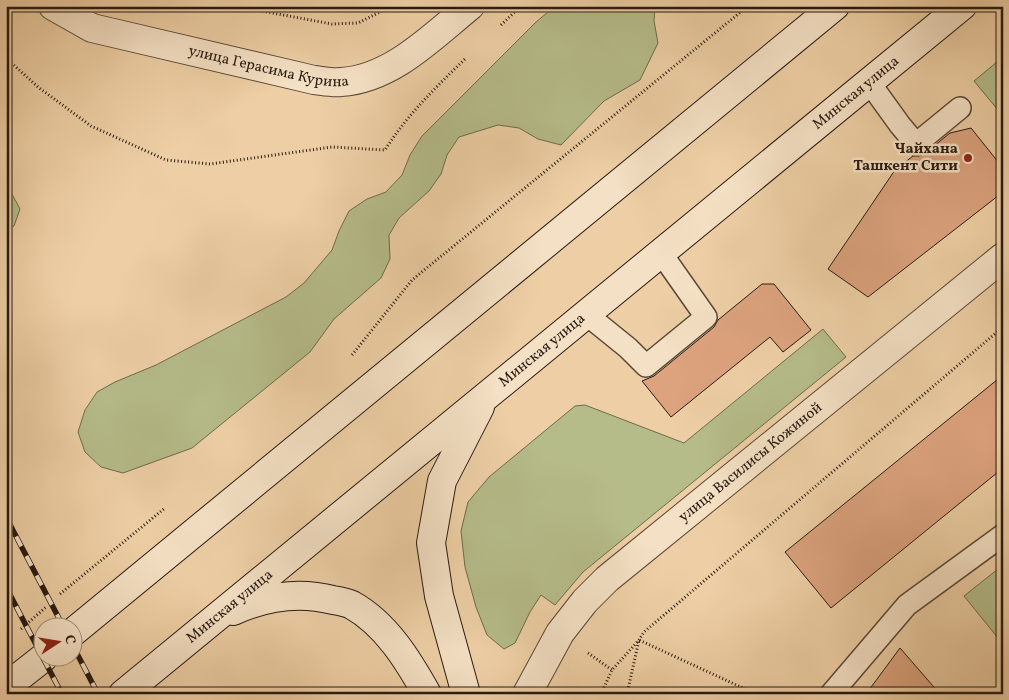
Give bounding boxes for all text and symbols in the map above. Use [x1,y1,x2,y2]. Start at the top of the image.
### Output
street label: улица Герасима Курина [186,40,350,93]
street label: Минская улица [808,51,904,135]
place label: Чайхана Ташкент Сити [853,139,958,177]
marker: Чайхана Ташкент Сити [962,152,974,164]
street label: Минская улица [494,308,590,392]
street label: улица Василисы Кожиной [674,397,827,527]
street label: Минская улица [182,565,278,648]
north arrow [32,618,82,668]
text: С [59,633,79,646]

